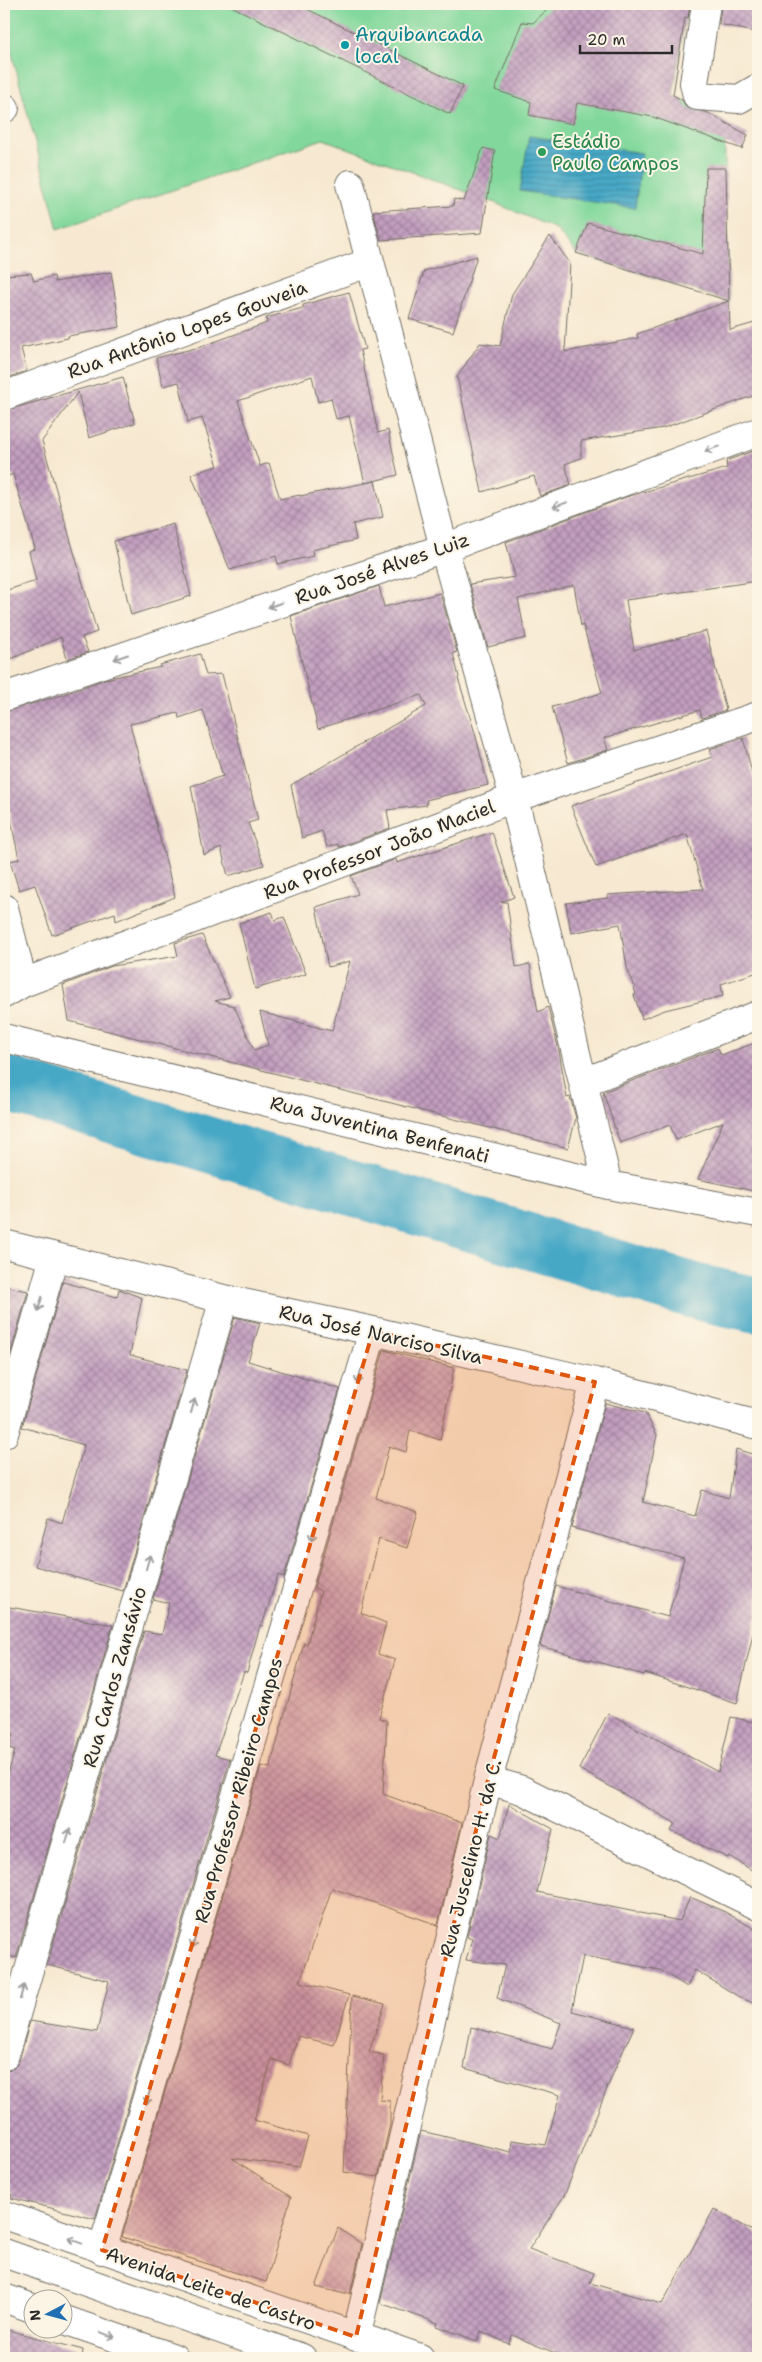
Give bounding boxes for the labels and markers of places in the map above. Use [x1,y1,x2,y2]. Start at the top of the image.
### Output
place label: Arquibancada local [355,22,483,69]
marker: Arquibancada local [339,39,351,51]
place label: Estádio Paulo Campos [552,129,679,176]
marker: Estádio Paulo Campos [536,146,548,158]

